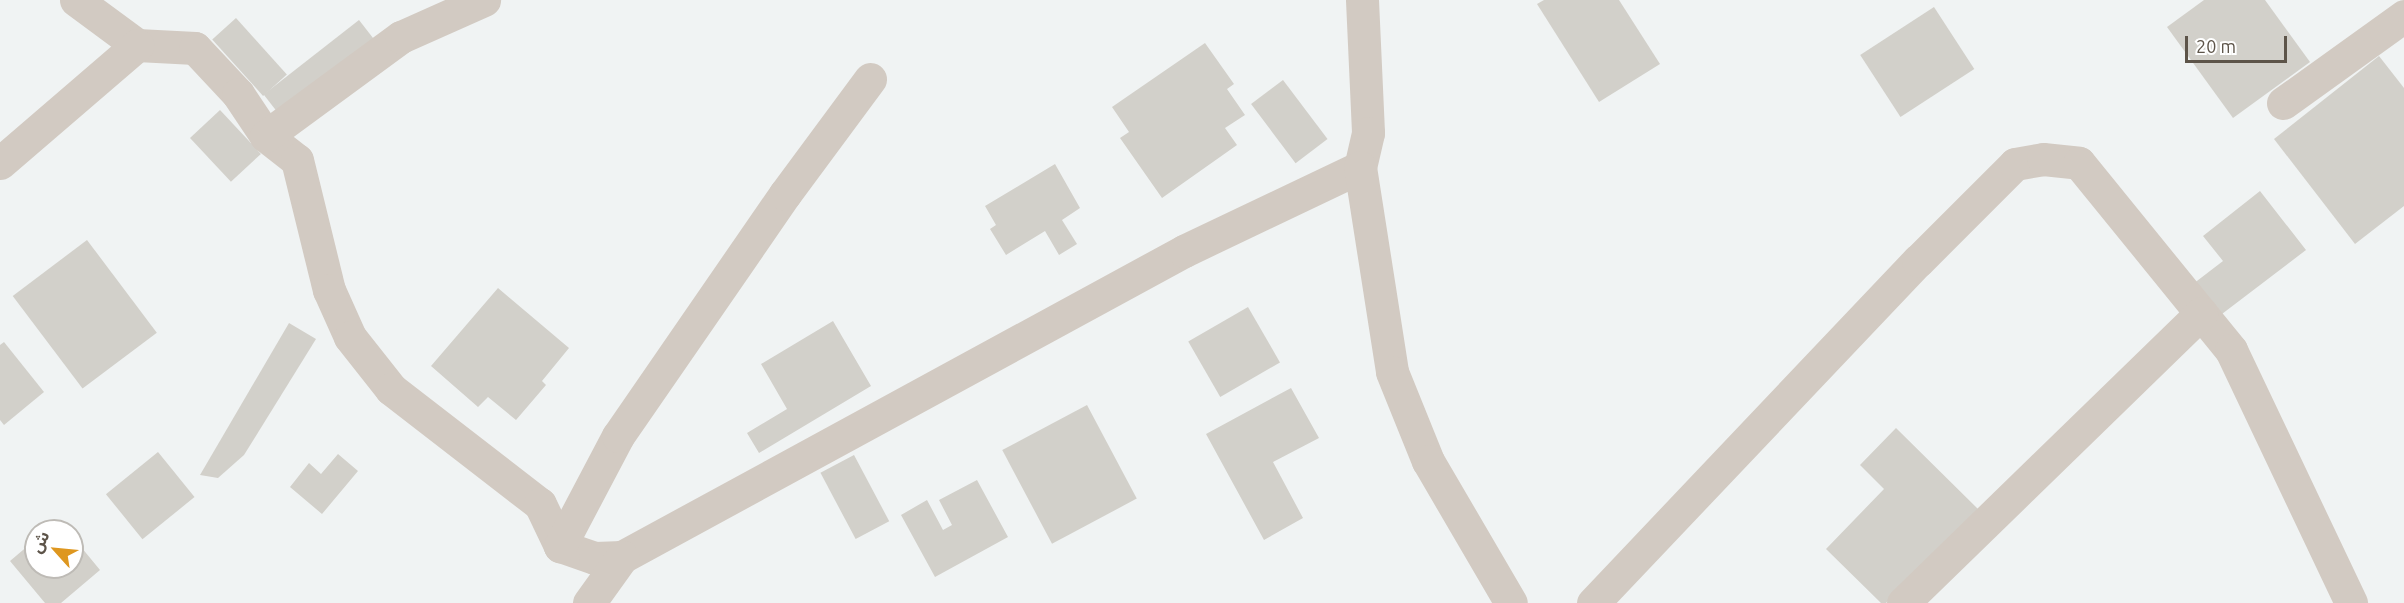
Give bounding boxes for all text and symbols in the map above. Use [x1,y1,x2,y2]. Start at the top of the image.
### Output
scale bar [2188,24,2290,62]
text: 20 m [2196,36,2236,56]
north arrow [24,519,84,579]
text: ش [27,528,53,556]

